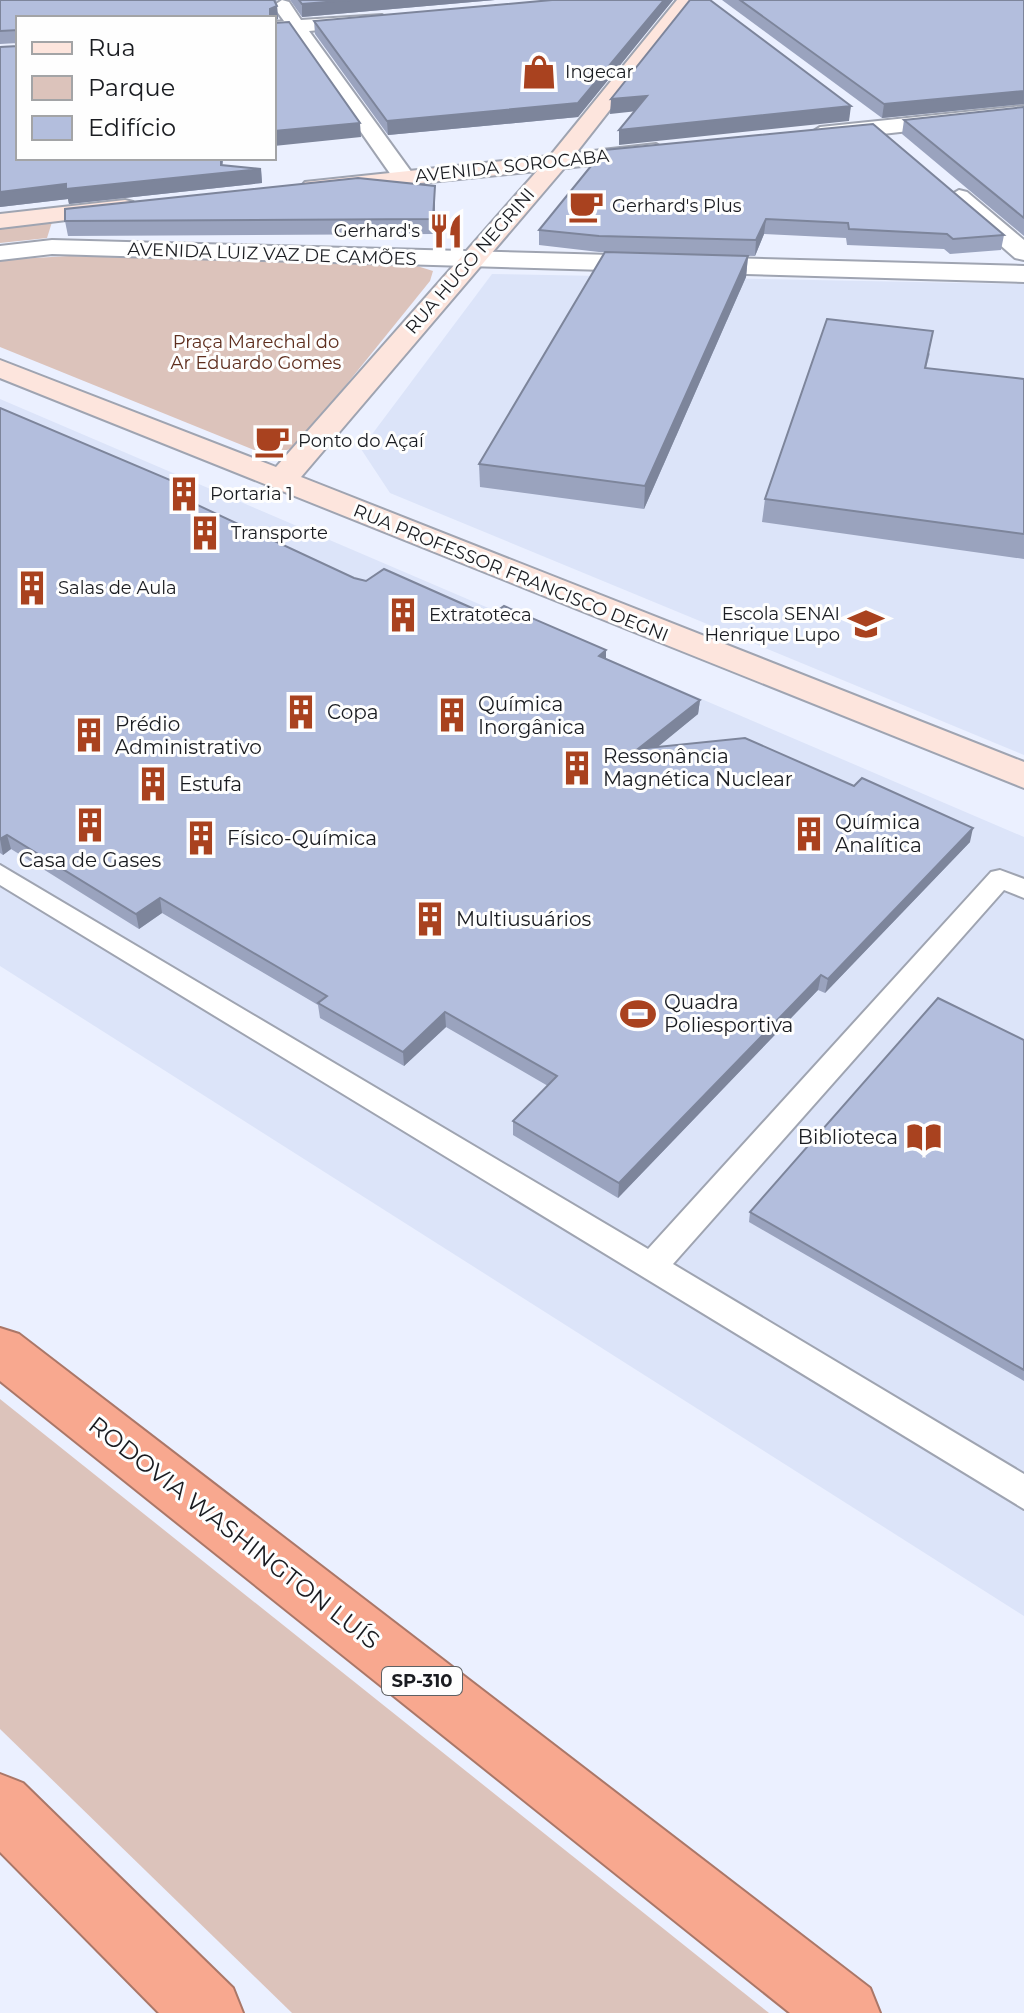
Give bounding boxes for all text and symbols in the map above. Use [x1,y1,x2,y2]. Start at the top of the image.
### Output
legend [16,16,276,160]
text: Rua [88,33,136,62]
shop icon: Ingecar [520,53,558,91]
place label: Ingecar [565,61,634,83]
text: Parque [88,73,175,102]
text: Edifício [88,113,176,142]
street label: AVENIDA SOROCABA [414,145,610,187]
street label: RUA HUGO NEGRINI [401,183,539,339]
cafe icon: Gerhard's Plus [567,187,605,225]
place label: Gerhard's Plus [612,195,742,217]
restaurant icon: Gerhard's [427,212,465,250]
place label: Gerhard's [334,220,420,242]
street label: AVENIDA LUIZ VAZ DE CAMÕES [127,238,417,270]
park label: Praça Marechal do Ar Eduardo Gomes [171,331,342,374]
cafe icon: Ponto do Açaí [253,422,291,460]
place label: Ponto do Açaí [298,430,425,452]
building icon: Portaria 1 [165,475,203,513]
place label: Portaria 1 [210,483,293,505]
street label: RUA PROFESSOR FRANCISCO DEGNI [350,500,672,646]
building icon: Transporte [186,514,224,552]
place label: Transporte [231,522,328,544]
building icon: Salas de Aula [13,569,51,607]
place label: Salas de Aula [58,577,177,599]
building icon: Extratoteca [384,596,422,634]
place label: Escola SENAI Henrique Lupo [704,603,840,646]
place label: Extratoteca [429,604,532,626]
school or university icon: Escola SENAI Henrique Lupo [847,605,885,643]
place label: Química Inorgânica [478,692,585,739]
building icon: Copa [282,693,320,731]
building icon: Química Inorgânica [433,696,471,734]
place label: Copa [327,700,379,724]
place label: Prédio Administrativo [115,712,262,759]
building icon: Prédio Administrativo [70,716,108,754]
place label: Ressonância Magnética Nuclear [603,744,793,791]
building icon: Ressonância Magnética Nuclear [558,749,596,787]
building icon: Estufa [134,765,172,803]
place label: Estufa [179,772,242,796]
building icon: Casa de Gases [71,806,109,844]
place label: Química Analítica [835,810,922,857]
building icon: Química Analítica [790,815,828,853]
building icon: Físico-Química [182,819,220,857]
place label: Físico-Química [227,826,377,850]
place label: Casa de Gases [19,848,161,872]
building icon: Multiusuários [411,900,449,938]
place label: Multiusuários [456,907,591,931]
place label: Quadra Poliesportiva [664,990,793,1037]
sports icon: Quadra Poliesportiva [619,995,657,1033]
library icon: Biblioteca [905,1118,943,1156]
place label: Biblioteca [798,1125,898,1149]
street label: RODOVIA WASHINGTON LUÍS [83,1410,385,1655]
road number: SP-310 [382,1667,462,1695]

